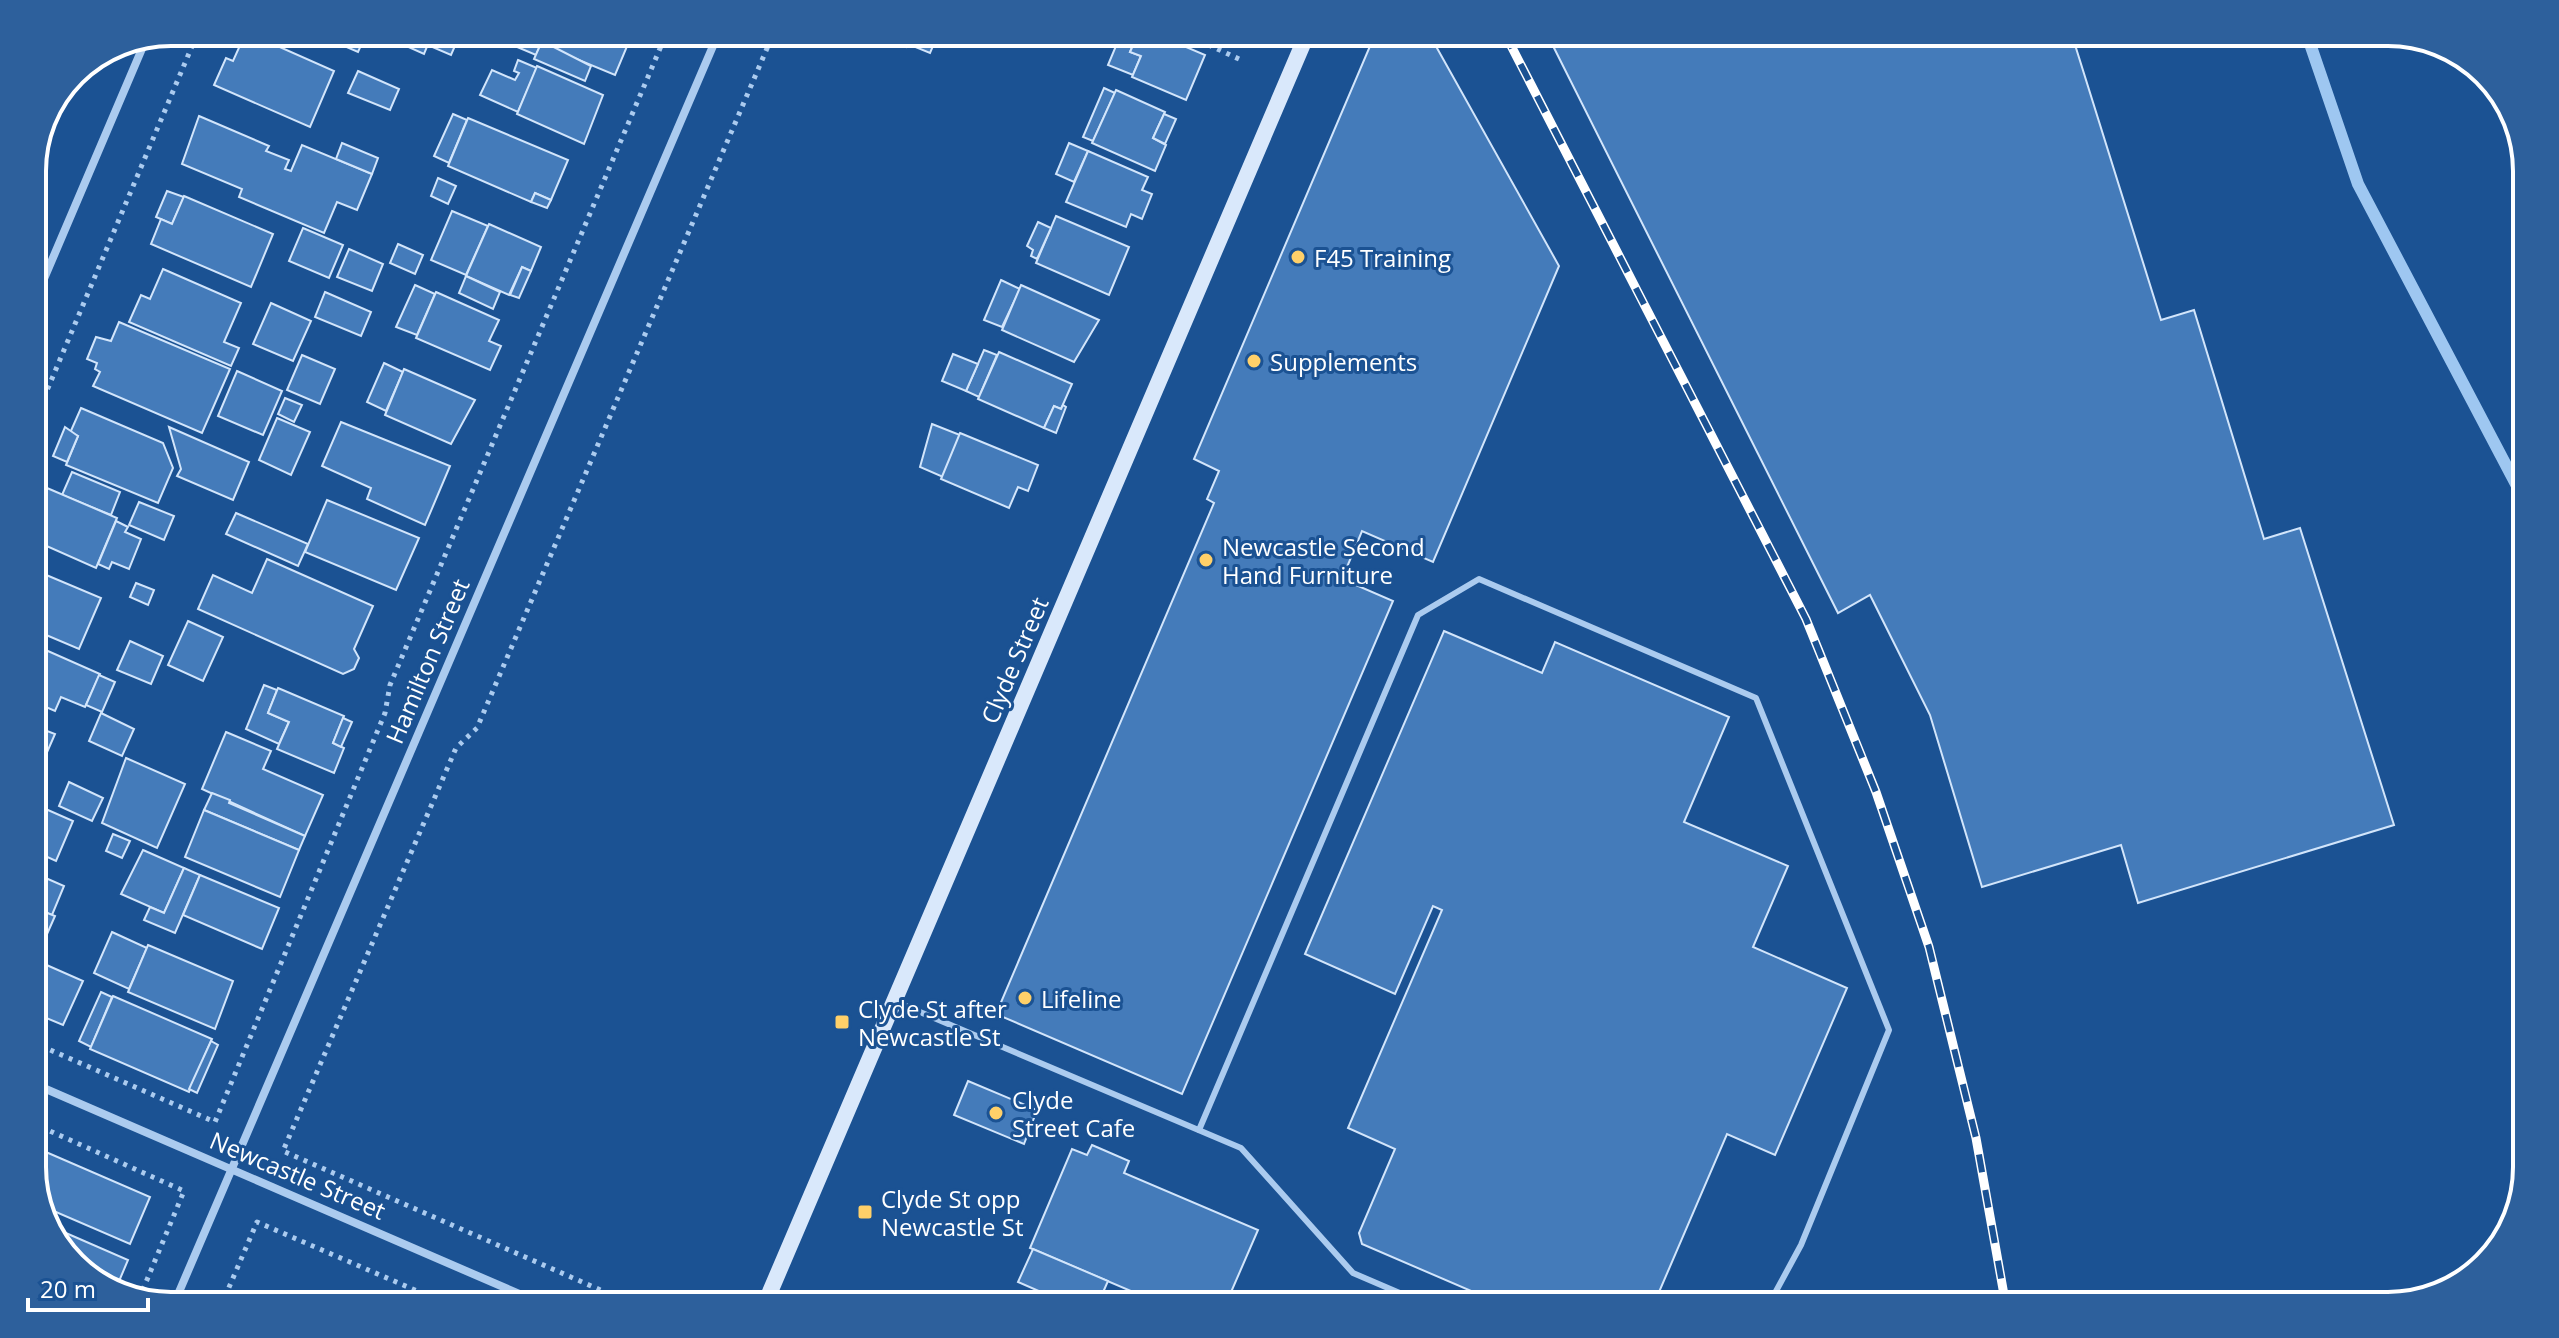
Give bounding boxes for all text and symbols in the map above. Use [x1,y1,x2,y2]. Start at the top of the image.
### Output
place label: F45 Training [1314,241,1451,274]
marker: F45 Training [1289,248,1307,266]
place label: Supplements [1270,345,1417,378]
marker: Supplements [1245,352,1263,370]
place label: Newcastle Second Hand Furniture [1222,530,1425,591]
marker: Newcastle Second Hand Furniture [1197,551,1215,569]
street label: Hamilton Street [377,573,477,749]
street label: Clyde Street [973,592,1055,728]
place label: Lifeline [1041,982,1121,1015]
marker: Lifeline [1016,989,1034,1007]
place label: Clyde St after Newcastle St [858,992,1007,1053]
marker: Clyde St after Newcastle St [833,1013,851,1031]
place label: Clyde Street Cafe [1012,1083,1135,1144]
marker: Clyde Street Cafe [987,1104,1005,1122]
street label: Newcastle Street [205,1123,391,1227]
place label: Clyde St opp Newcastle St [881,1182,1023,1243]
marker: Clyde St opp Newcastle St [856,1203,874,1221]
scale bar [28,1262,148,1312]
text: 20 m [40,1272,96,1305]

